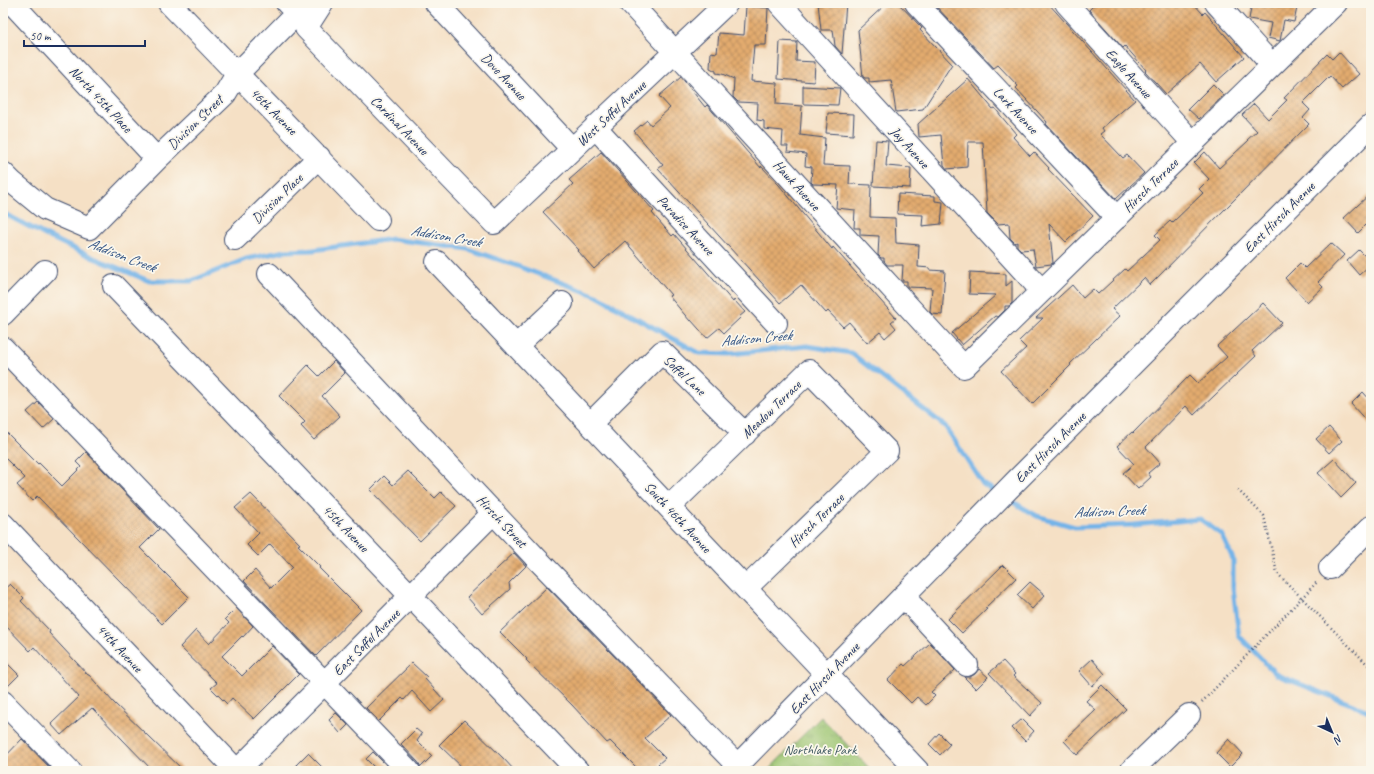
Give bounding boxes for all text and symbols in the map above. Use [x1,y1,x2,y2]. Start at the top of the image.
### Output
scale bar [24,22,145,48]
text: 50 m [30,28,52,44]
street label: Eagle Avenue [1102,45,1156,103]
street label: Dove Avenue [478,49,531,104]
street label: North 45th Place [66,63,137,137]
street label: West Soffel Avenue [573,76,651,150]
street label: Lark Avenue [990,83,1043,138]
street label: 46th Avenue [247,84,302,139]
street label: Division Street [164,90,228,153]
street label: Cardinal Avenue [367,92,433,160]
street label: Jay Avenue [886,122,934,173]
street label: Hirsch Terrace [1119,154,1183,216]
street label: Hawk Avenue [770,157,825,215]
street label: Division Place [248,169,307,227]
street label: East Hirsch Avenue [1240,177,1319,256]
street label: Paradise Avenue [654,192,719,260]
water label: Addison Creek [409,221,486,253]
water label: Addison Creek [85,234,161,278]
water label: Addison Creek [720,326,796,351]
street label: Soffel Lane [660,352,710,400]
street label: Meadow Terrace [738,376,806,442]
street label: East Hirsch Avenue [1011,407,1090,486]
street label: South 46th Avenue [641,478,716,557]
street label: Hirsch Terrace [785,489,849,551]
street label: Hirsch Street [473,491,531,552]
street label: 45th Avenue [319,501,373,557]
water label: Addison Creek [1073,501,1148,522]
street label: East Soffel Avenue [329,604,404,679]
street label: 44th Avenue [93,621,147,677]
street label: East Hirsch Avenue [786,638,864,718]
north arrow [1312,712,1352,752]
text: N [1330,732,1346,748]
park label: Northlake Park [784,741,858,758]

